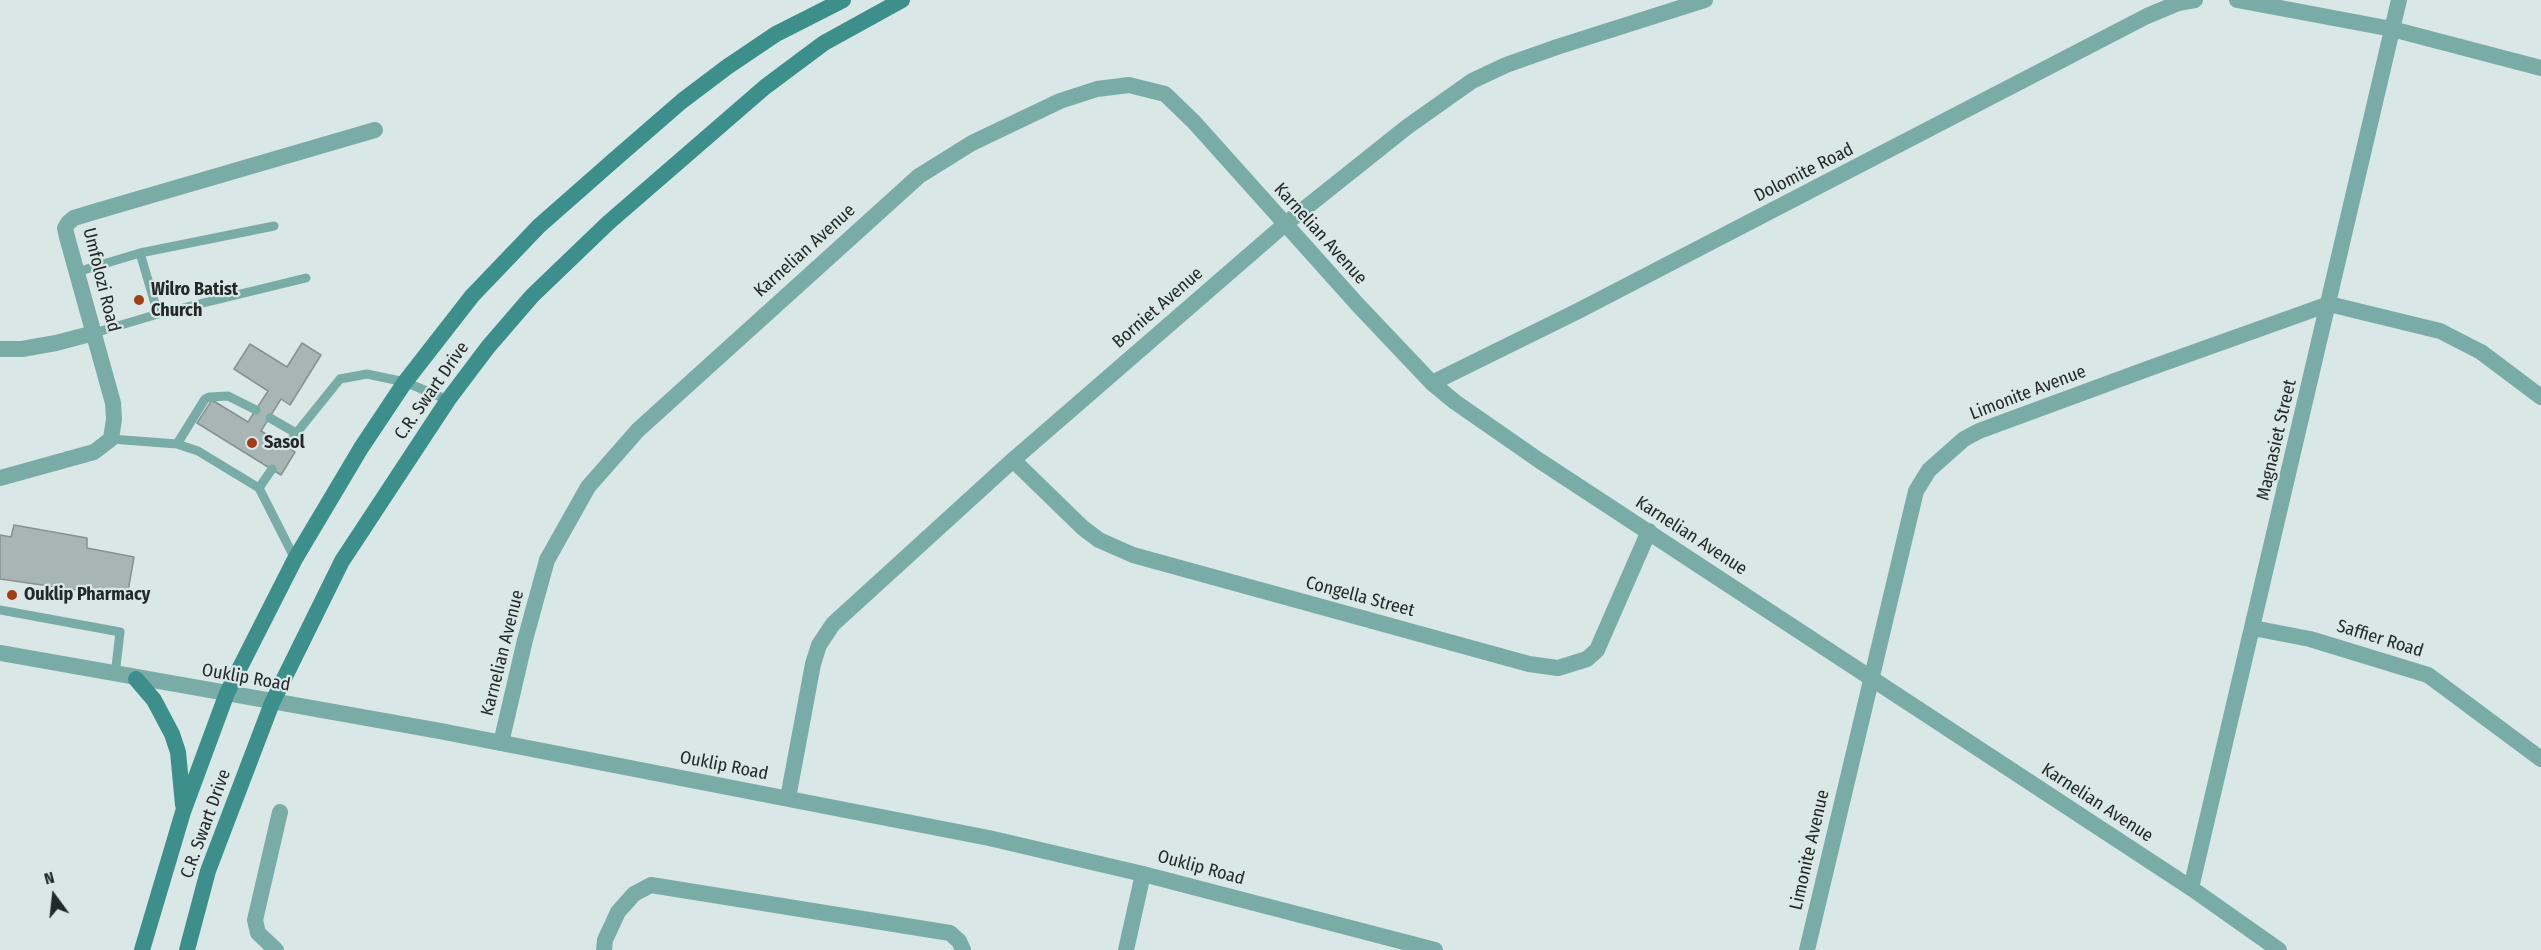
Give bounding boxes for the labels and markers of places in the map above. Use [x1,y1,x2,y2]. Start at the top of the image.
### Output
place label: Wilro Batist Church [151,279,238,322]
marker: Wilro Batist Church [132,293,146,307]
place label: Sasol [264,432,305,454]
marker: Sasol [245,436,259,450]
place label: Ouklip Pharmacy [24,584,150,606]
marker: Ouklip Pharmacy [5,588,19,602]

